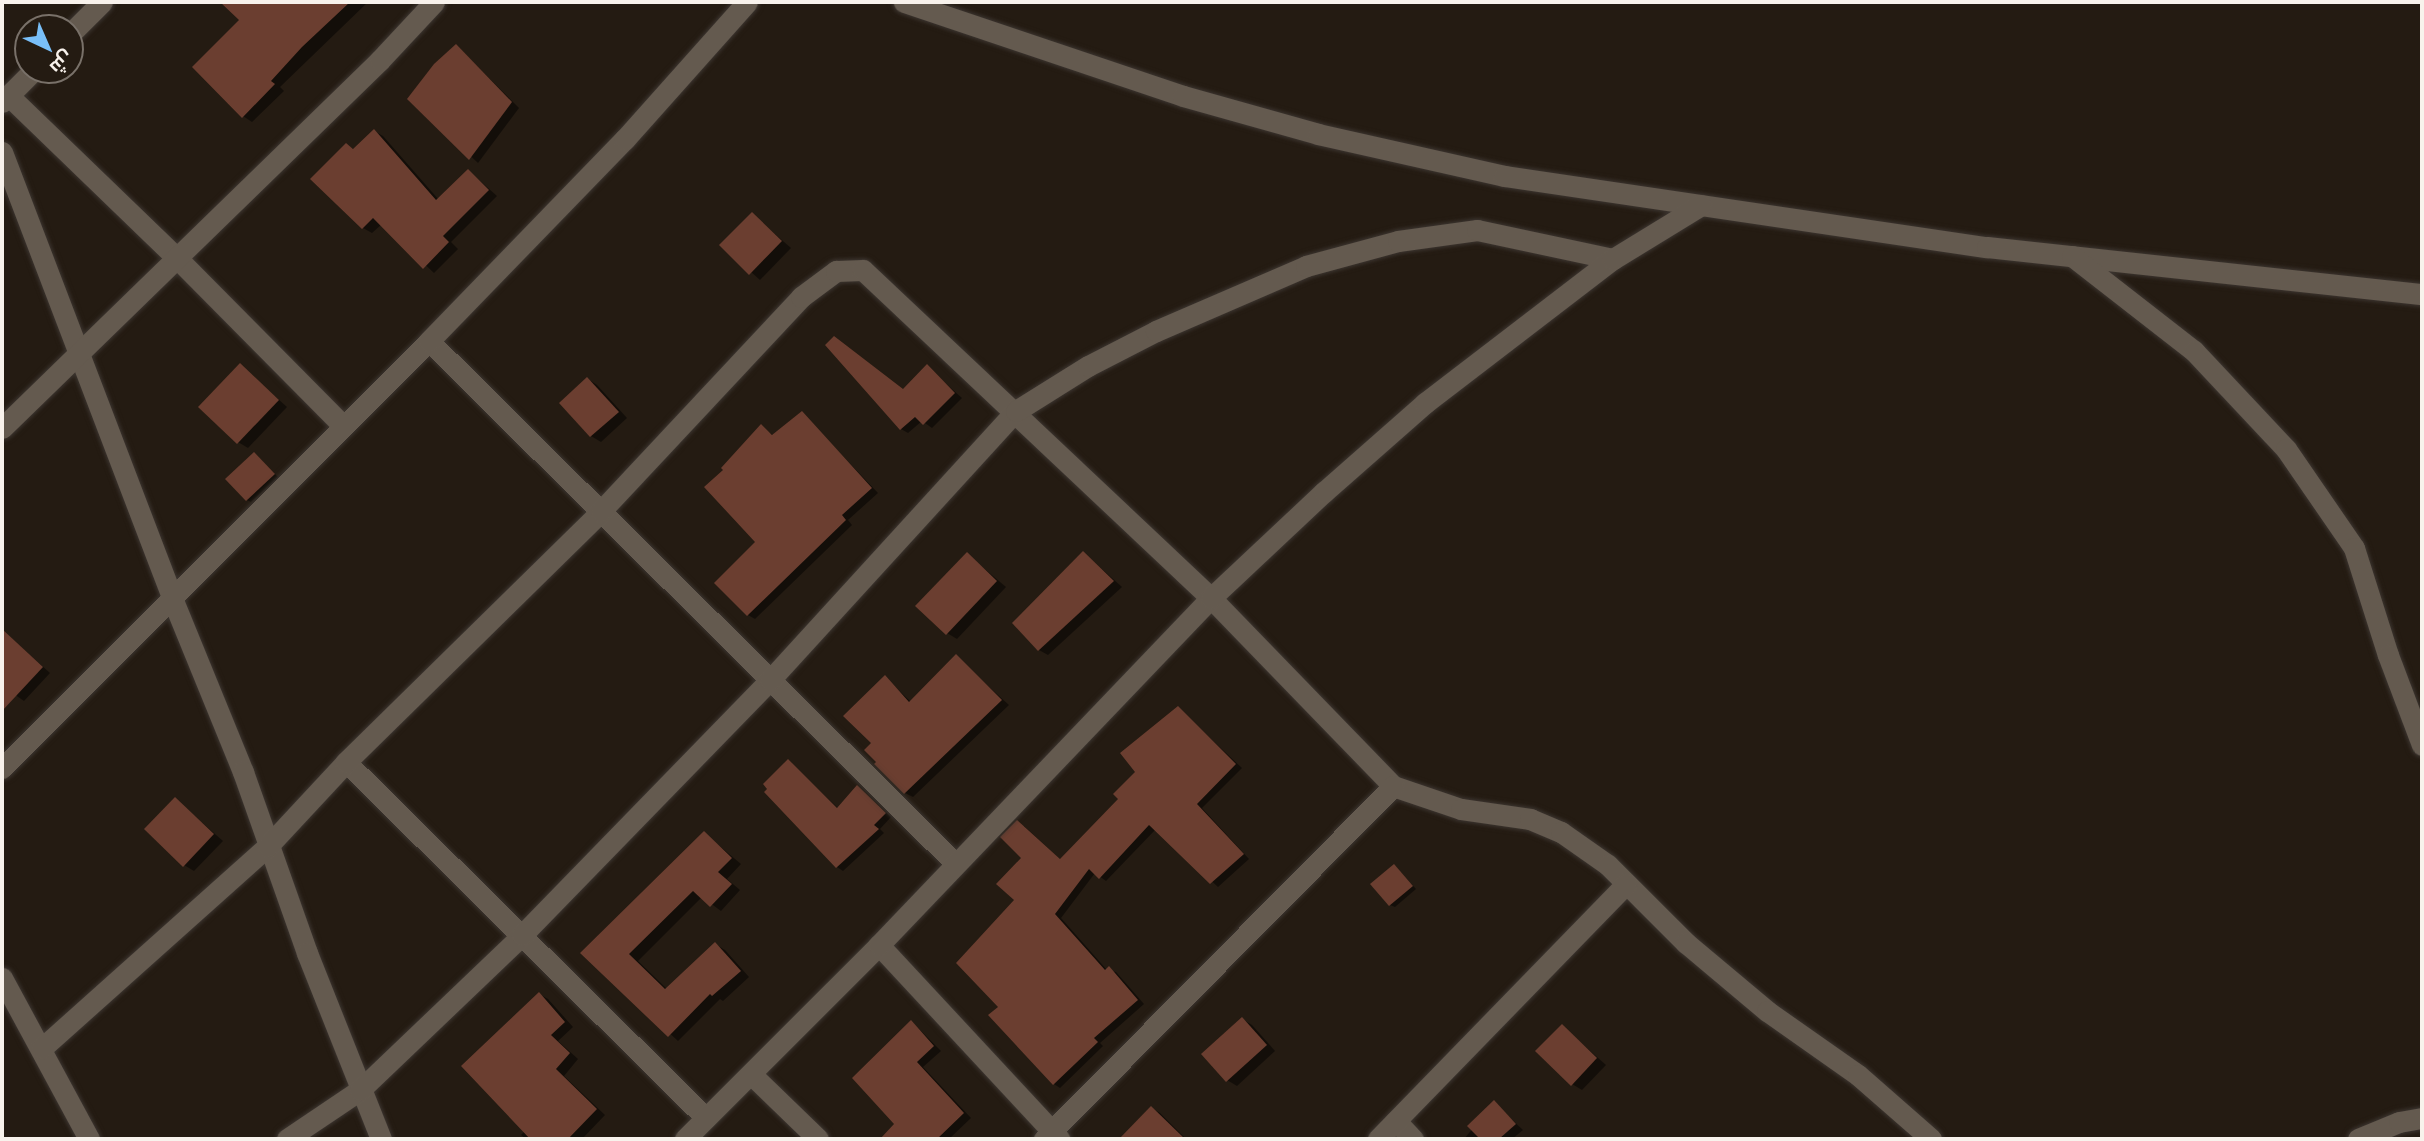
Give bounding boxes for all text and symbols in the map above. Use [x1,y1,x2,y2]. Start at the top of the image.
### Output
north arrow [14,14,84,84]
text: ش [44,45,80,80]

